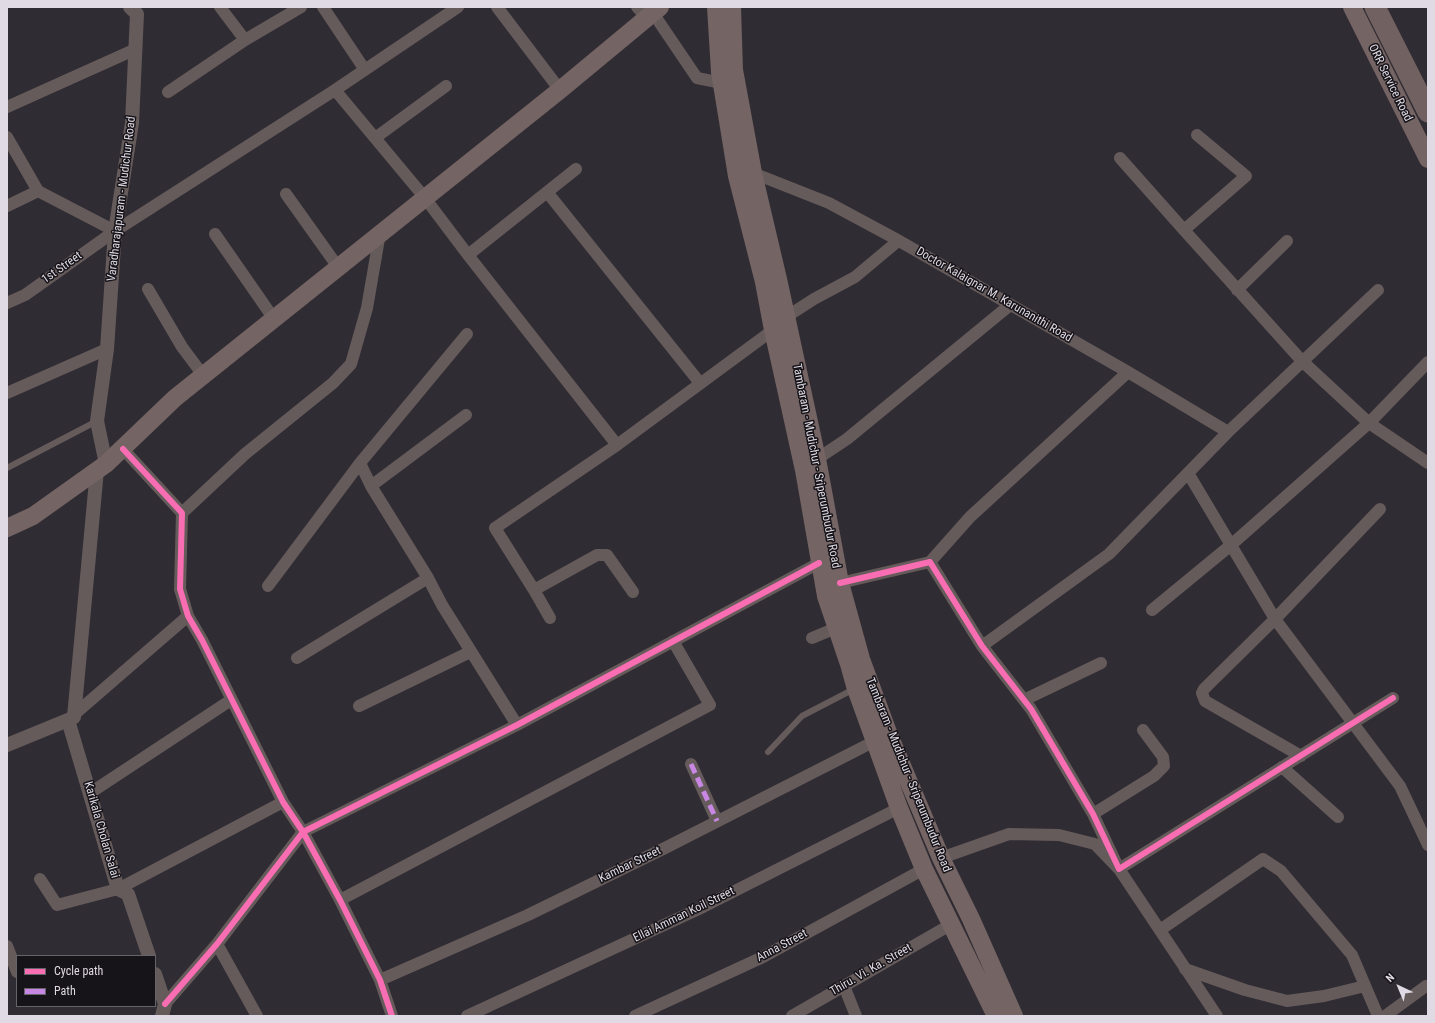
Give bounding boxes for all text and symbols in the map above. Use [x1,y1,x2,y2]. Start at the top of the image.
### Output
street label: ORR Service Road [1365,42,1415,124]
street label: Varadharajapuram - Mudichur Road [105,116,139,282]
street label: Doctor Kalaignar M. Karunanithi Road [914,244,1074,346]
street label: 1st Street [39,249,85,287]
street label: Tambaram - Mudichur - Sriperumbudur Road [789,362,843,570]
street label: Tambaram - Mudichur - Sriperumbudur Road [862,676,954,874]
street label: Karikala Cholan Salai [80,780,122,880]
street label: Kambar Street [596,844,664,886]
street label: Ellai Amman Koil Street [631,884,737,946]
street label: Anna Street [754,927,810,965]
street label: Thiru. Vi. Ka. Street [828,941,914,999]
legend [16,955,156,1007]
text: Cycle path [54,964,103,978]
north arrow [1379,967,1419,1007]
text: N [1383,971,1397,985]
text: Path [54,984,76,998]

